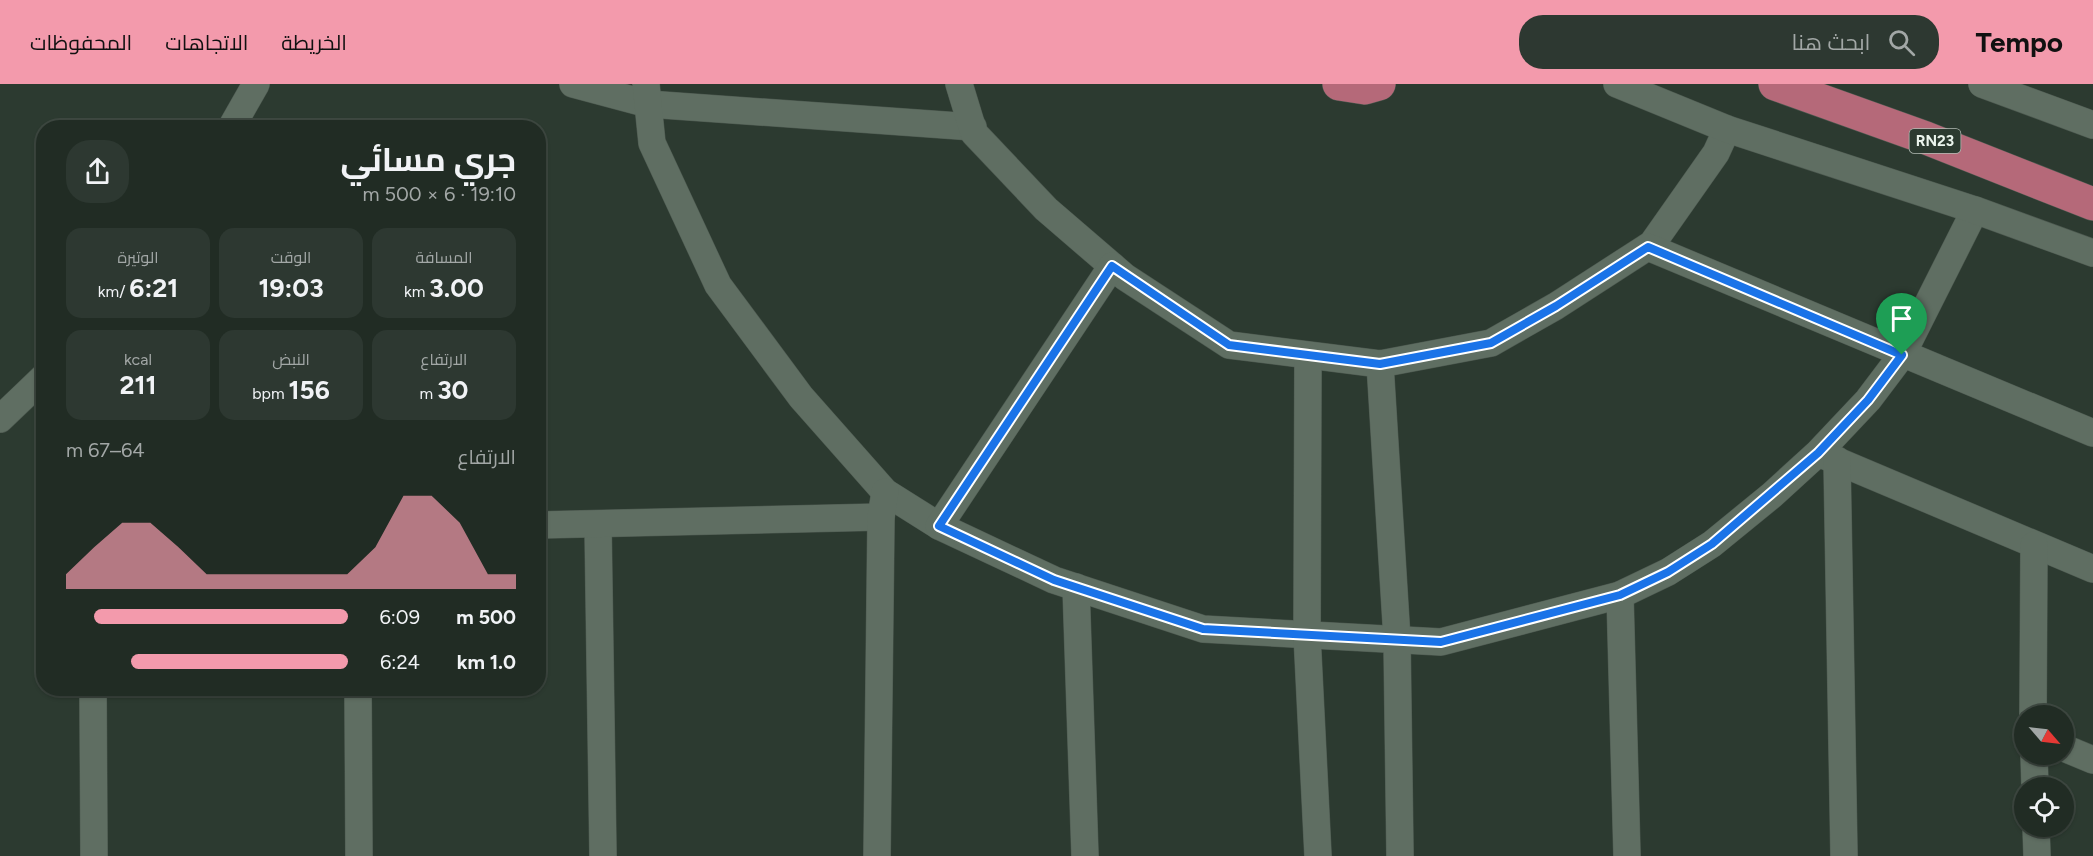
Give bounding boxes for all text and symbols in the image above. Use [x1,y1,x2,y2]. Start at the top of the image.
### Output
search box [1519,15,1939,69]
text: Tempo [1975,25,2063,59]
icon: search [1885,26,1918,59]
text: ابحث هنا [1792,29,1870,56]
text: المحفوظات [30,30,132,55]
text: الاتجاهات [165,30,248,55]
text: الخريطة [281,30,347,55]
road number: RN23 [1910,129,1960,153]
button: share [66,140,129,203]
text: جري مسائي [341,140,516,179]
text: 19:10 · 6 × 500 m [363,182,516,206]
text: الوتيرة [117,248,159,267]
text: الوقت [271,248,311,267]
text: المسافة [416,248,472,267]
text: 6:21 [129,272,178,304]
text: 19:03 [258,272,324,304]
text: 3.00 [429,272,484,304]
text: /km [98,282,129,301]
text: km [404,282,429,301]
pin [1876,293,1927,355]
icon: arrive [1885,302,1918,335]
text: kcal [124,350,152,369]
text: النبض [272,350,310,369]
text: الارتفاع [421,350,467,369]
text: 211 [120,369,157,401]
text: 156 [289,374,330,406]
text: 30 [437,374,468,406]
text: bpm [252,384,289,403]
text: m [420,384,437,403]
text: 64–67 m [66,438,145,462]
text: الارتفاع [457,445,516,469]
text: 6:09 [379,605,420,629]
text: 500 m [456,605,516,629]
text: 6:24 [380,650,420,674]
text: 1.0 km [457,650,516,674]
north arrow [2014,705,2074,765]
map controls [2014,705,2074,837]
button: locate [2014,777,2074,837]

